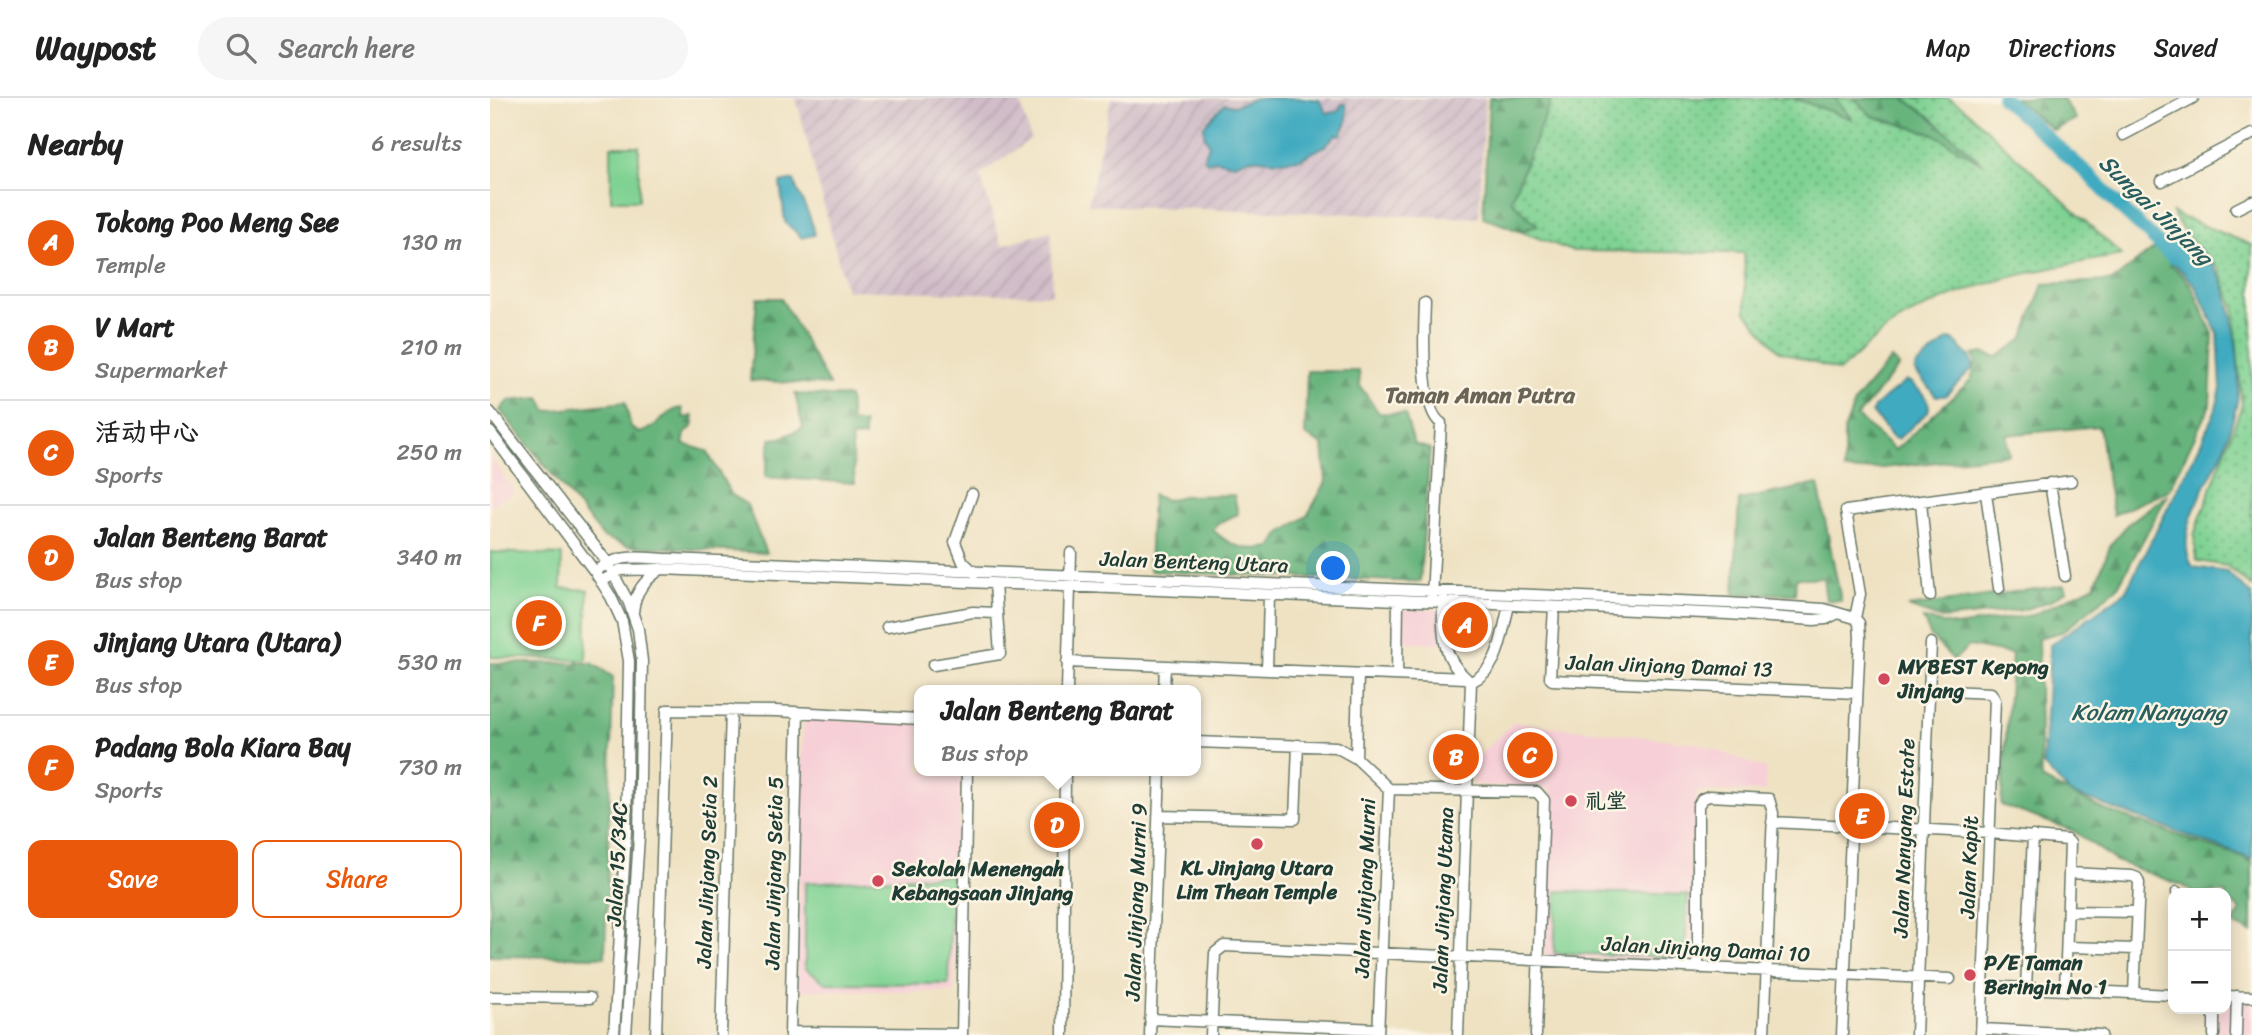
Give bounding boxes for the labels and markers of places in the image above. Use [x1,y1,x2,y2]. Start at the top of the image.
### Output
pin: F [516,597,562,649]
pin: A [1442,599,1488,651]
place label: MYBEST Kepong Jinjang [1897,648,2049,710]
marker: MYBEST Kepong Jinjang [1876,671,1892,687]
pin: C [1507,729,1553,781]
pin: B [1433,731,1479,783]
place label: 礼堂 [1585,782,1627,820]
pin: E [1839,790,1885,842]
marker: 礼堂 [1563,793,1579,809]
pin: D [1034,799,1080,851]
marker: KL Jinjang Utara Lim Thean Temple [1249,836,1265,852]
place label: KL Jinjang Utara Lim Thean Temple [1177,849,1338,911]
place label: Sekolah Menengah Kebangsaan Jinjang [891,850,1074,912]
marker: Sekolah Menengah Kebangsaan Jinjang [870,873,886,889]
place label: P/E Taman Beringin No 1 [1984,944,2107,1006]
marker: P/E Taman Beringin No 1 [1962,967,1978,983]

